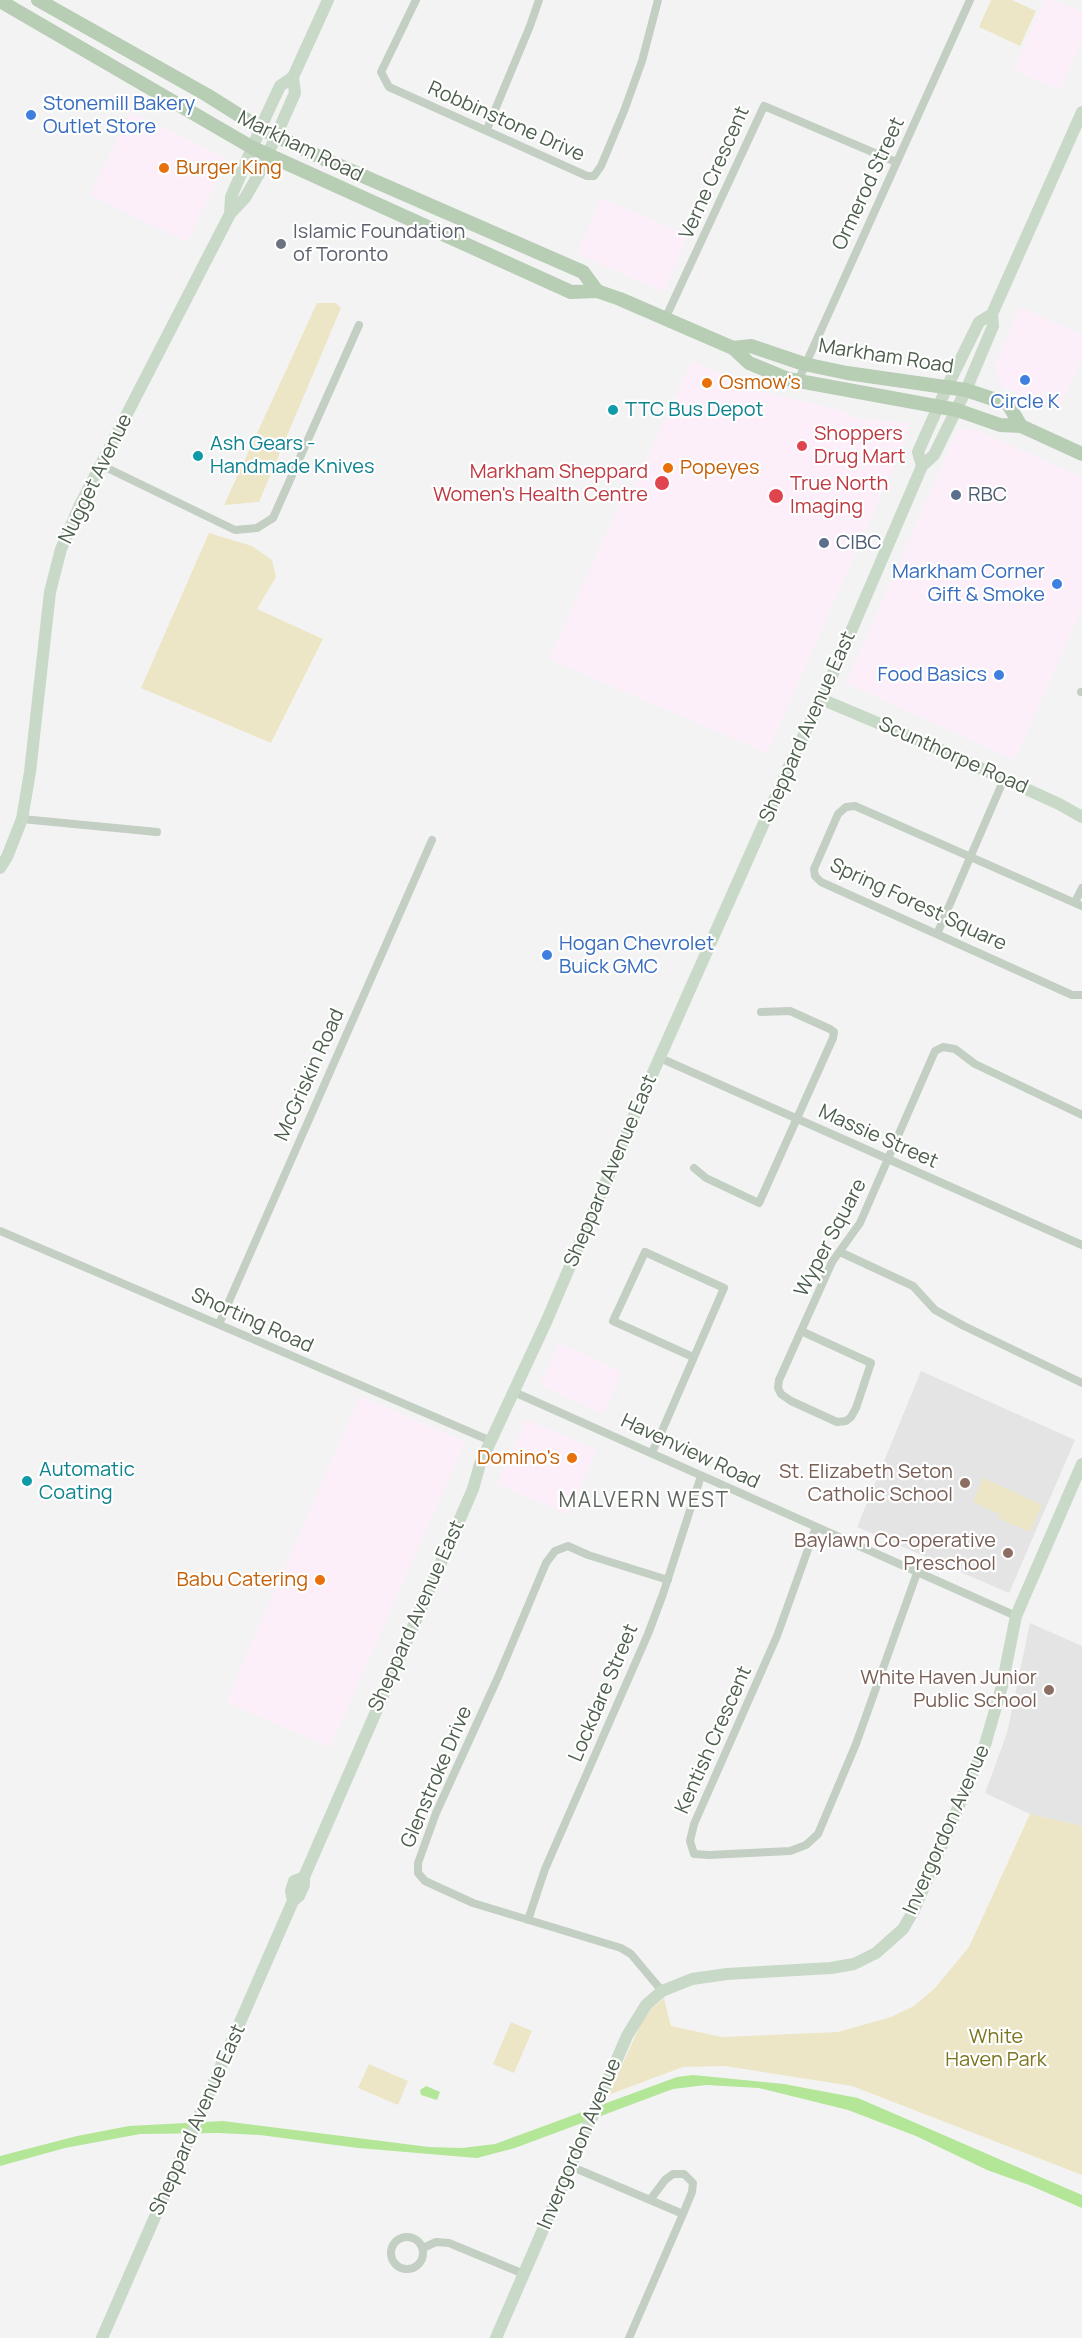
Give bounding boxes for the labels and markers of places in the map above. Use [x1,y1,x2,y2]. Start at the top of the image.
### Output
place label: Stonemill Bakery Outlet Store [43,92,195,139]
marker: Stonemill Bakery Outlet Store [24,108,38,122]
place label: Burger King [176,156,282,180]
marker: Burger King [157,161,171,175]
place label: Islamic Foundation of Toronto [293,220,465,267]
marker: Islamic Foundation of Toronto [274,237,288,251]
place label: Osmow's [719,371,801,395]
marker: Circle K [1018,373,1032,387]
marker: Osmow's [700,376,714,390]
place label: Circle K [991,390,1059,414]
place label: TTC Bus Depot [625,398,764,422]
marker: TTC Bus Depot [606,403,620,417]
place label: Shoppers Drug Mart [814,422,905,469]
place label: Ash Gears - Handmade Knives [210,432,374,479]
marker: Shoppers Drug Mart [795,439,809,453]
marker: Ash Gears - Handmade Knives [191,449,205,463]
place label: Popeyes [680,456,760,480]
place label: Markham Sheppard Women's Health Centre [433,460,648,507]
marker: Popeyes [661,461,675,475]
place label: True North Imaging [790,472,888,519]
marker: Markham Sheppard Women's Health Centre [653,474,671,492]
place label: RBC [968,483,1007,507]
marker: True North Imaging [767,487,785,505]
marker: RBC [949,488,963,502]
place label: CIBC [836,531,882,555]
marker: CIBC [817,536,831,550]
place label: Markham Corner Gift & Smoke [892,560,1045,607]
marker: Markham Corner Gift & Smoke [1050,577,1064,591]
place label: Food Basics [878,663,987,687]
marker: Food Basics [992,668,1006,682]
place label: Hogan Chevrolet Buick GMC [559,932,714,979]
marker: Hogan Chevrolet Buick GMC [540,948,554,962]
place label: Domino's [477,1446,560,1470]
marker: Domino's [565,1451,579,1465]
place label: Automatic Coating [39,1458,135,1505]
place label: St. Elizabeth Seton Catholic School [779,1460,953,1507]
marker: Automatic Coating [20,1474,34,1488]
marker: St. Elizabeth Seton Catholic School [958,1476,972,1490]
place label: Baylawn Co-operative Preschool [794,1529,996,1576]
marker: Baylawn Co-operative Preschool [1001,1546,1015,1560]
place label: Babu Catering [177,1568,308,1592]
marker: Babu Catering [313,1573,327,1587]
place label: White Haven Junior Public School [860,1666,1037,1713]
marker: White Haven Junior Public School [1042,1683,1056,1697]

